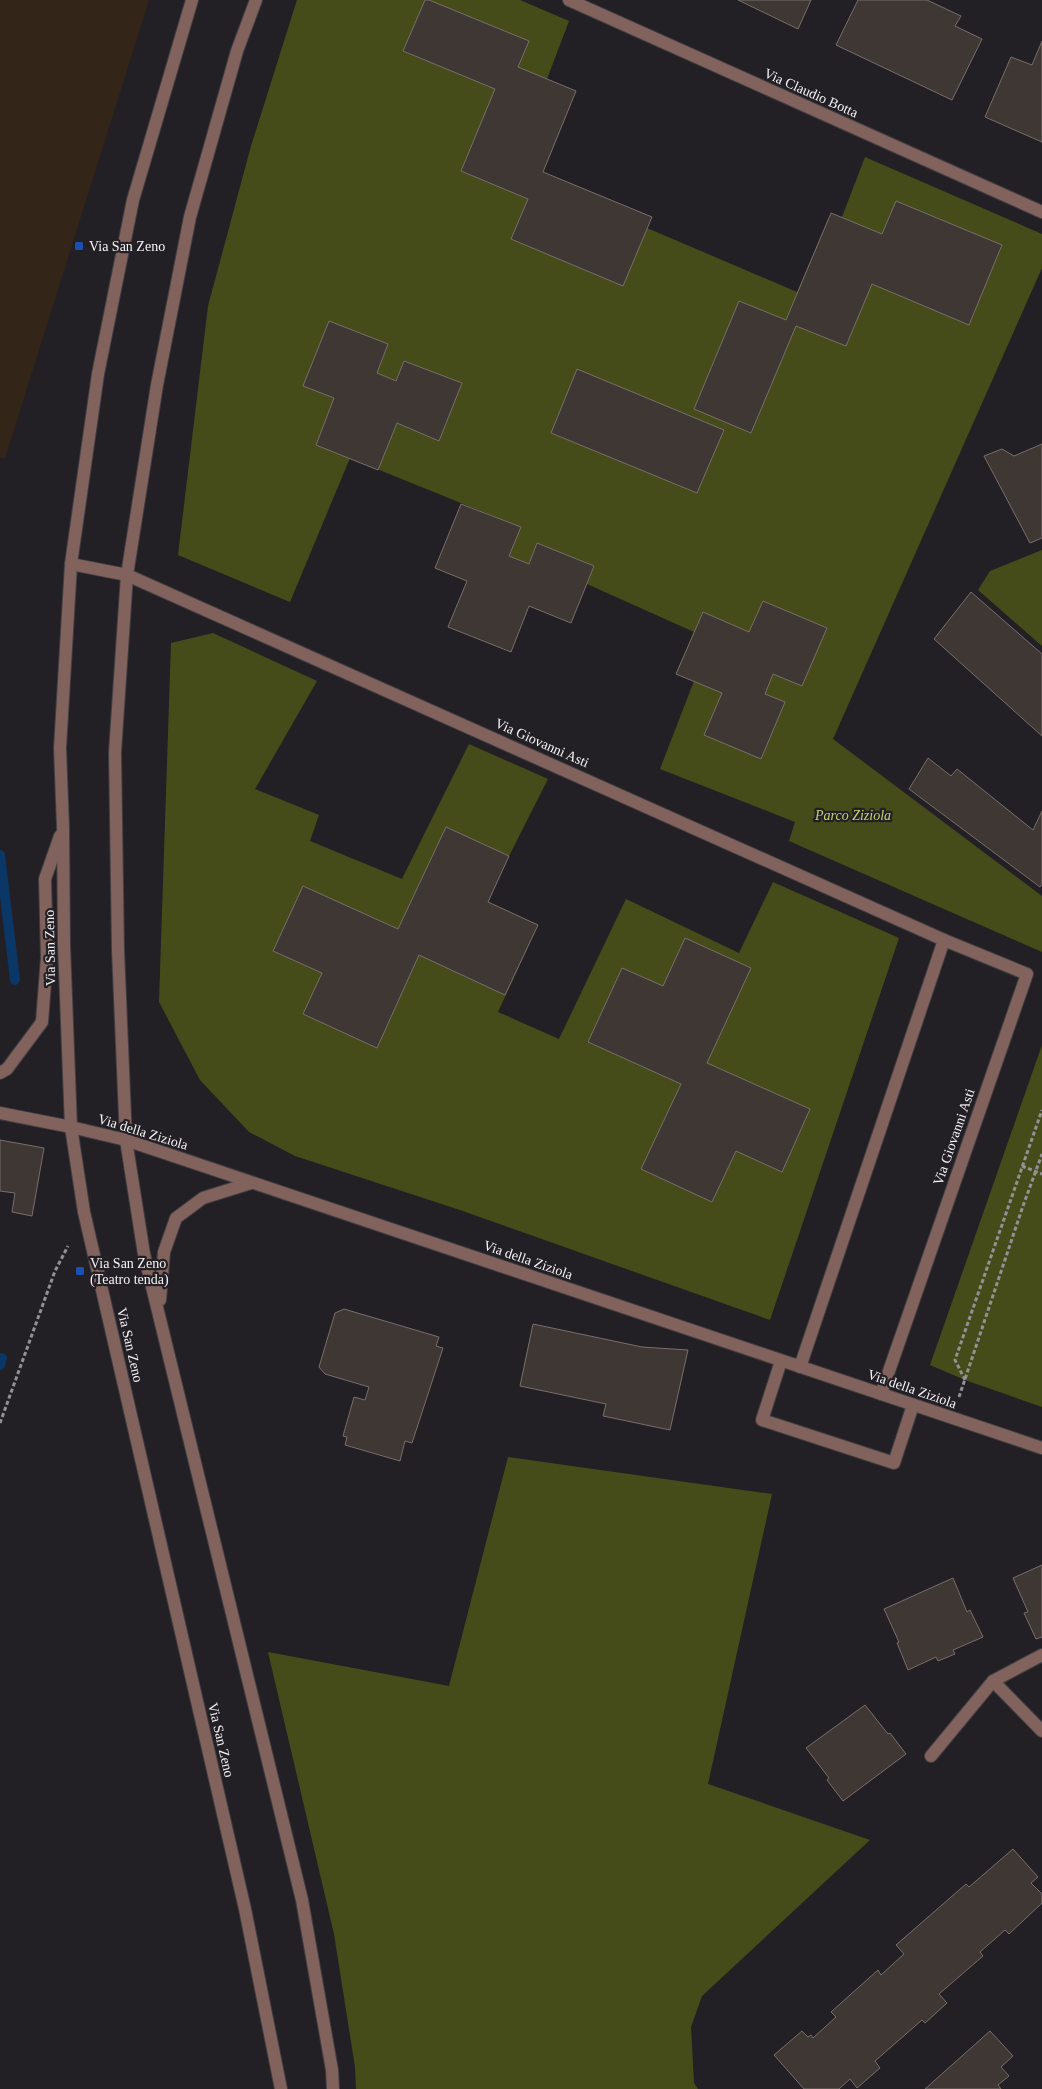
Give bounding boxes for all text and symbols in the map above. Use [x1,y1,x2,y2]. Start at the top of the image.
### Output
street label: Via Claudio Botta [762,66,861,121]
place label: Via San Zeno [89,239,165,254]
marker: Via San Zeno [73,240,85,252]
street label: Via Giovanni Asti [493,716,591,770]
park label: Parco Ziziola [814,808,891,823]
street label: Via San Zeno [42,910,58,986]
street label: Via Giovanni Asti [930,1087,978,1187]
street label: Via della Ziziola [96,1111,191,1153]
street label: Via della Ziziola [481,1238,575,1283]
place label: Via San Zeno (Teatro tenda) [90,1256,169,1288]
marker: Via San Zeno (Teatro tenda) [74,1265,86,1277]
street label: Via San Zeno [114,1306,146,1384]
street label: Via della Ziziola [865,1367,959,1412]
street label: Via San Zeno [205,1701,237,1779]

